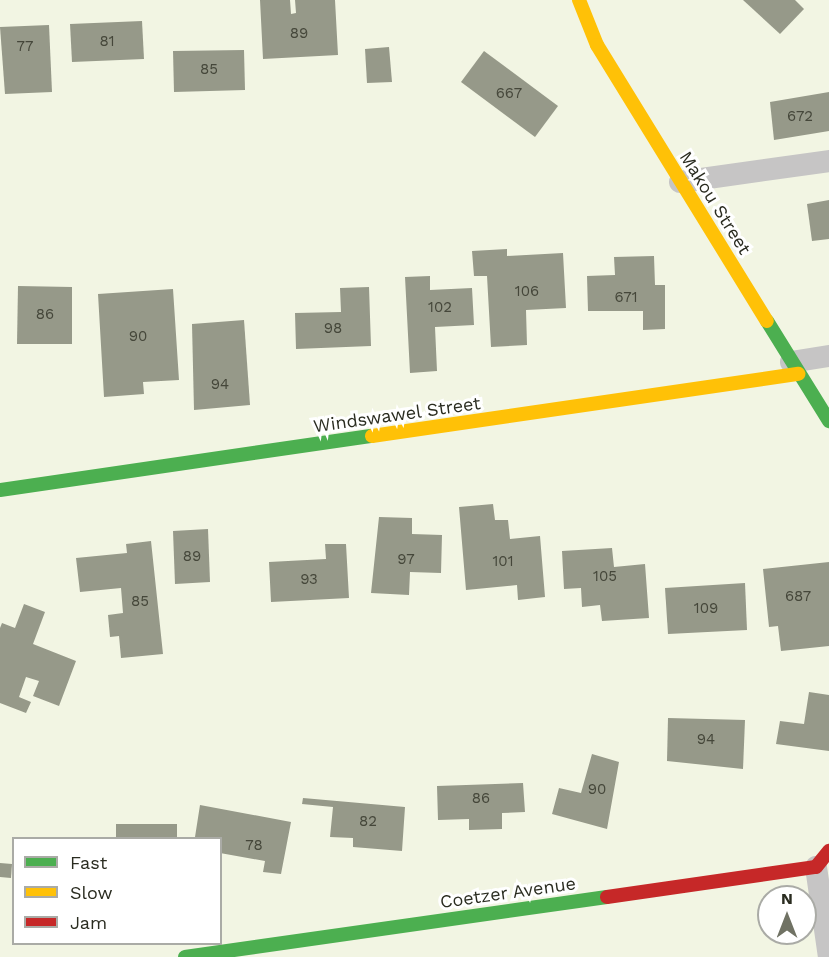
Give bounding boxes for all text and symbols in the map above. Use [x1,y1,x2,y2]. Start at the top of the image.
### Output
house number: 89 [290,25,308,43]
house number: 81 [99,33,115,51]
house number: 77 [17,38,33,56]
house number: 85 [200,61,218,79]
house number: 667 [496,85,522,103]
house number: 672 [787,108,813,126]
street label: Makou Street [675,147,755,259]
house number: 106 [515,283,539,301]
house number: 671 [614,289,638,307]
house number: 102 [428,299,452,317]
house number: 86 [36,306,54,324]
house number: 98 [324,320,342,338]
house number: 90 [129,328,147,346]
house number: 94 [211,376,229,394]
street label: Windswawel Street [312,393,482,437]
house number: 89 [183,548,201,566]
house number: 97 [397,551,415,569]
house number: 101 [492,553,514,571]
house number: 105 [593,568,617,586]
house number: 93 [300,571,318,589]
house number: 687 [785,588,811,606]
house number: 85 [131,593,149,611]
house number: 109 [694,600,718,618]
house number: 94 [697,731,715,749]
house number: 90 [588,781,606,799]
house number: 86 [472,790,490,808]
house number: 82 [359,813,377,831]
legend [12,837,222,945]
house number: 78 [245,837,263,855]
text: Fast [70,852,107,873]
street label: Coetzer Avenue [438,873,578,913]
text: Slow [70,882,113,903]
north arrow [757,885,817,945]
text: N [781,889,793,908]
text: Jam [70,912,107,933]

